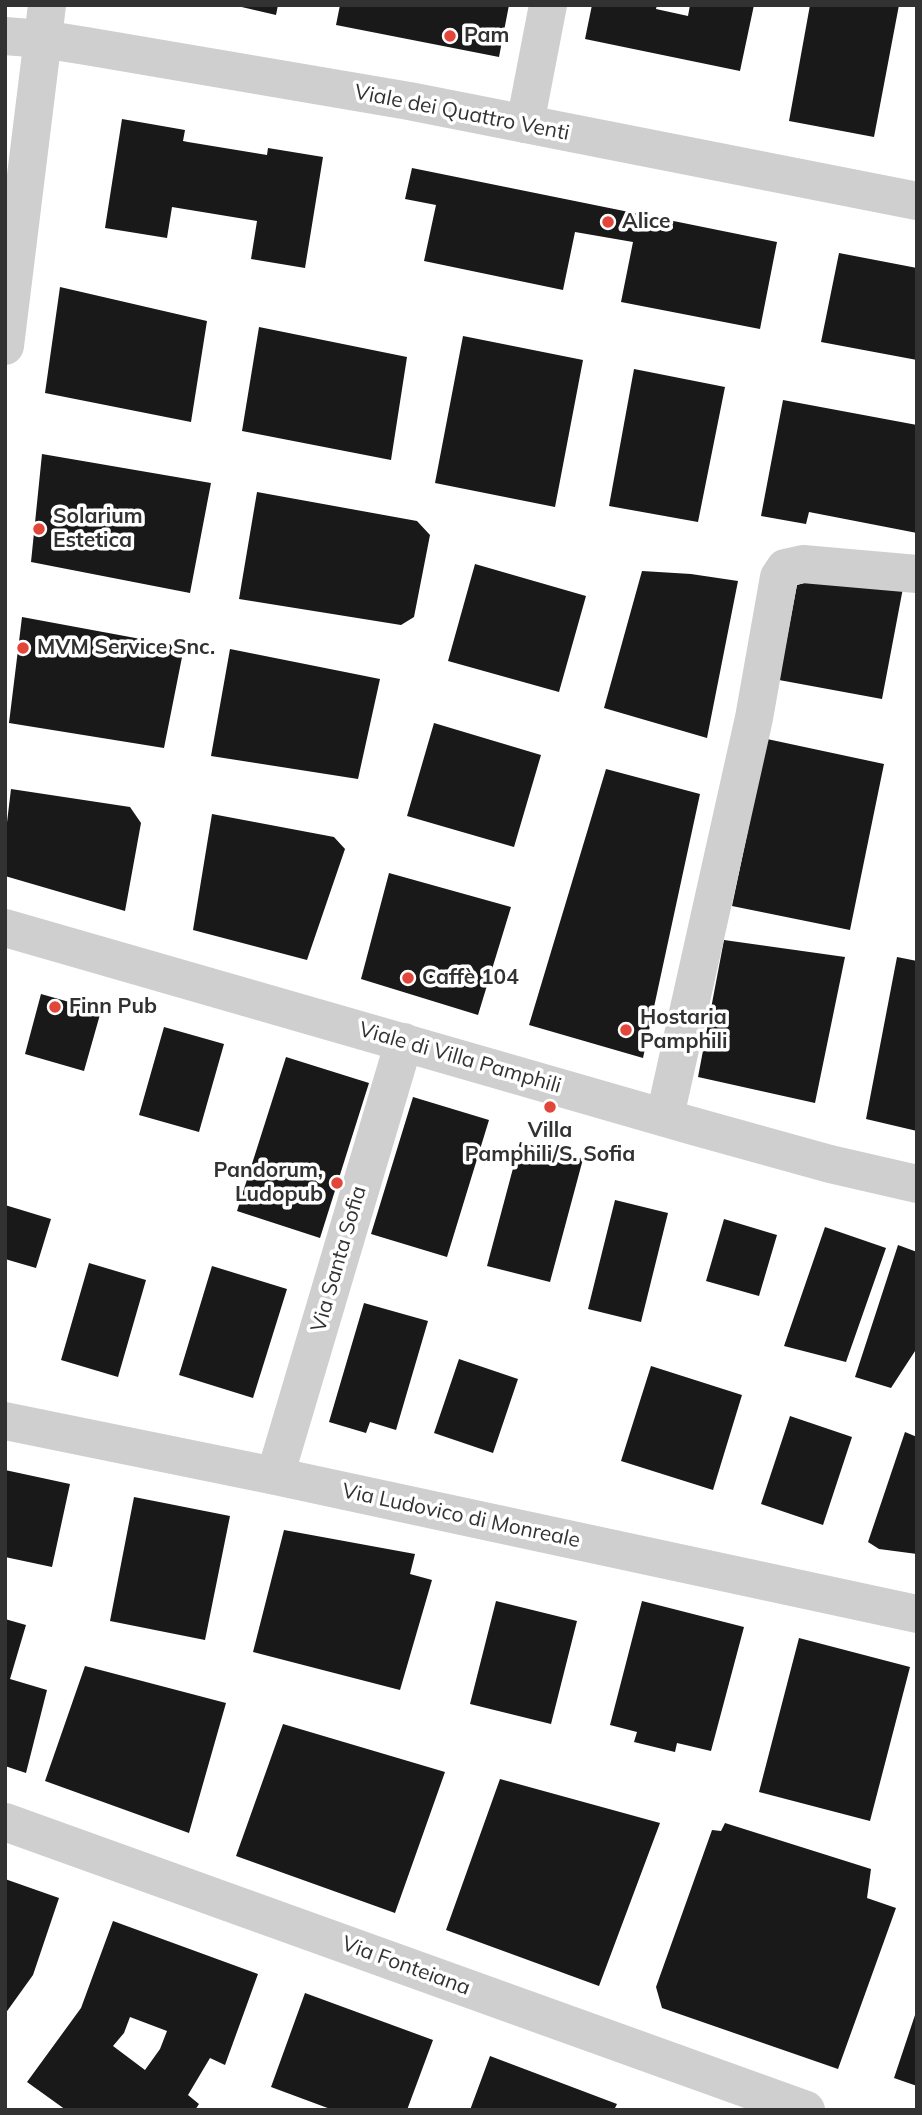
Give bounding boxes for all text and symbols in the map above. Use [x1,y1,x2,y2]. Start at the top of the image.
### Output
place label: Pam [464,23,509,49]
marker: Pam [442,28,458,44]
street label: Viale dei Quattro Venti [352,80,572,146]
place label: Alice [622,209,671,235]
marker: Alice [600,214,616,230]
place label: Solarium Estetica [53,504,143,554]
marker: Solarium Estetica [31,521,47,537]
place label: MVM Service Snc. [37,635,215,661]
marker: MVM Service Snc. [15,640,31,656]
place label: Caffè 104 [422,965,519,991]
marker: Caffè 104 [400,970,416,986]
place label: Finn Pub [69,994,157,1020]
marker: Finn Pub [47,999,63,1015]
place label: Hostaria Pamphili [640,1005,728,1055]
street label: Viale di Villa Pamphili [356,1017,564,1099]
marker: Hostaria Pamphili [618,1022,634,1038]
marker: Villa Pamphili/S. Sofia [542,1099,558,1115]
place label: Villa Pamphili/S. Sofia [465,1118,635,1168]
place label: Pandorum, Ludopub [214,1158,323,1208]
marker: Pandorum, Ludopub [329,1175,345,1191]
street label: Via Santa Sofia [306,1183,372,1335]
street label: Via Ludovico di Monreale [340,1478,582,1554]
street label: Via Fonteiana [338,1931,474,2001]

